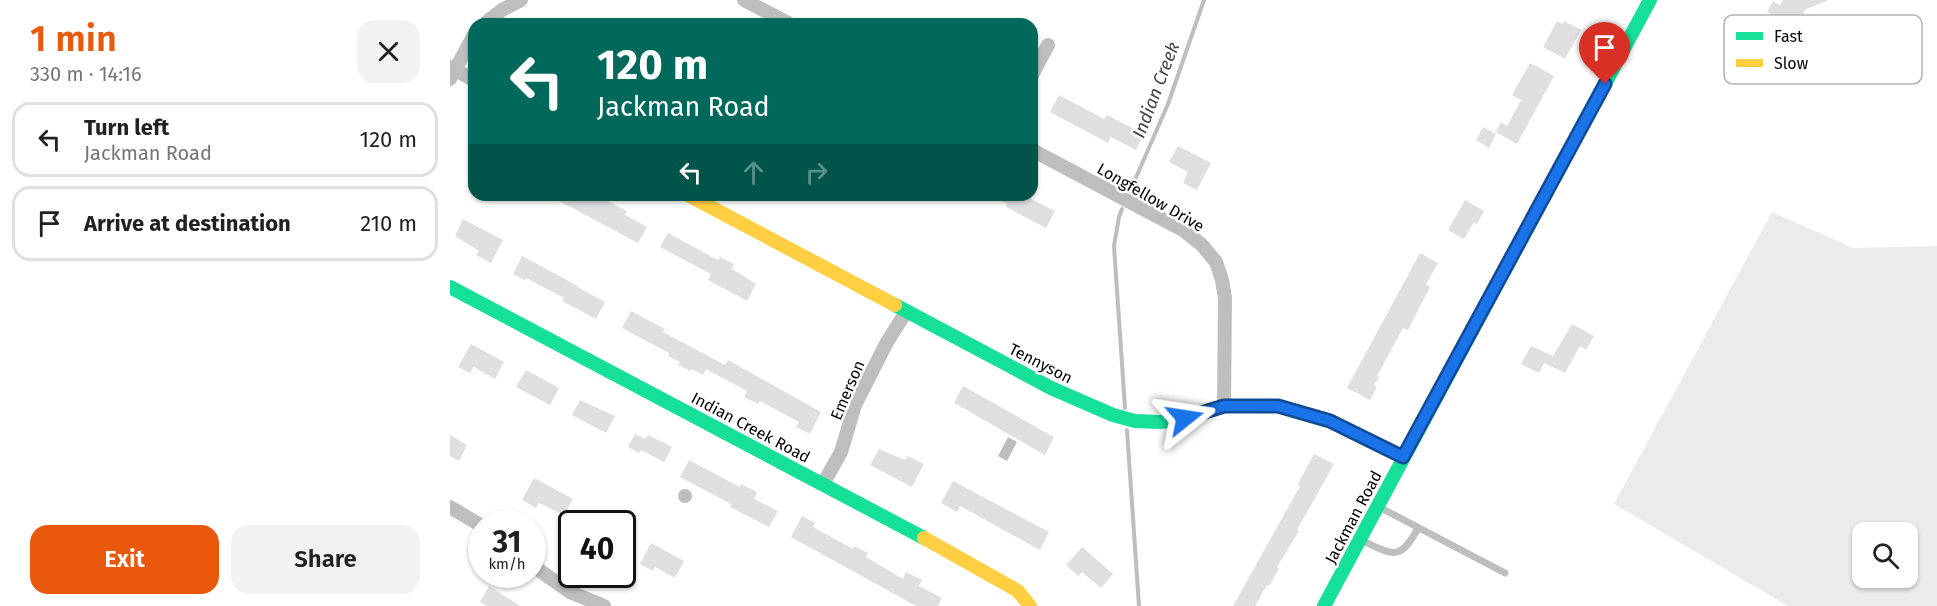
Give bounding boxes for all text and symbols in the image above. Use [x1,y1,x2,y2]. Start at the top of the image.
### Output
legend [1724,15,1922,84]
text: 1 min [30,17,117,61]
button: close [357,20,420,83]
pin [1579,22,1630,84]
text: Fast [1774,27,1803,46]
icon: arrive [1588,31,1621,64]
water label: Indian Creek [1128,39,1184,141]
text: 120 m [597,40,708,90]
icon: left [498,42,576,120]
text: Slow [1774,54,1809,73]
text: 330 m · 14:16 [30,62,142,86]
text: Jackman Road [597,91,770,123]
text: Turn left [84,114,169,141]
icon: left [33,123,66,156]
text: 120 m [360,126,417,153]
text: Jackman Road [84,141,212,165]
icon: left [674,156,707,189]
icon: ahead [737,156,770,189]
icon: right [800,156,833,189]
street label: Longfellow Drive [1094,159,1208,236]
icon: arrive [33,207,66,240]
text: Arrive at destination [84,210,291,237]
text: 210 m [360,210,417,237]
street label: Tennyson [1006,339,1076,388]
street label: Emerson [826,358,869,423]
position arrow [1153,386,1217,450]
street label: Indian Creek Road [688,388,813,467]
street label: Jackman Road [1321,468,1386,567]
speed limit sign: 40 [558,510,636,588]
map controls [1852,522,1918,588]
button: search [1852,522,1918,588]
text: 31 [493,524,521,560]
button: Exit [30,525,219,594]
button: Share [231,525,420,594]
text: km/h [488,555,526,573]

